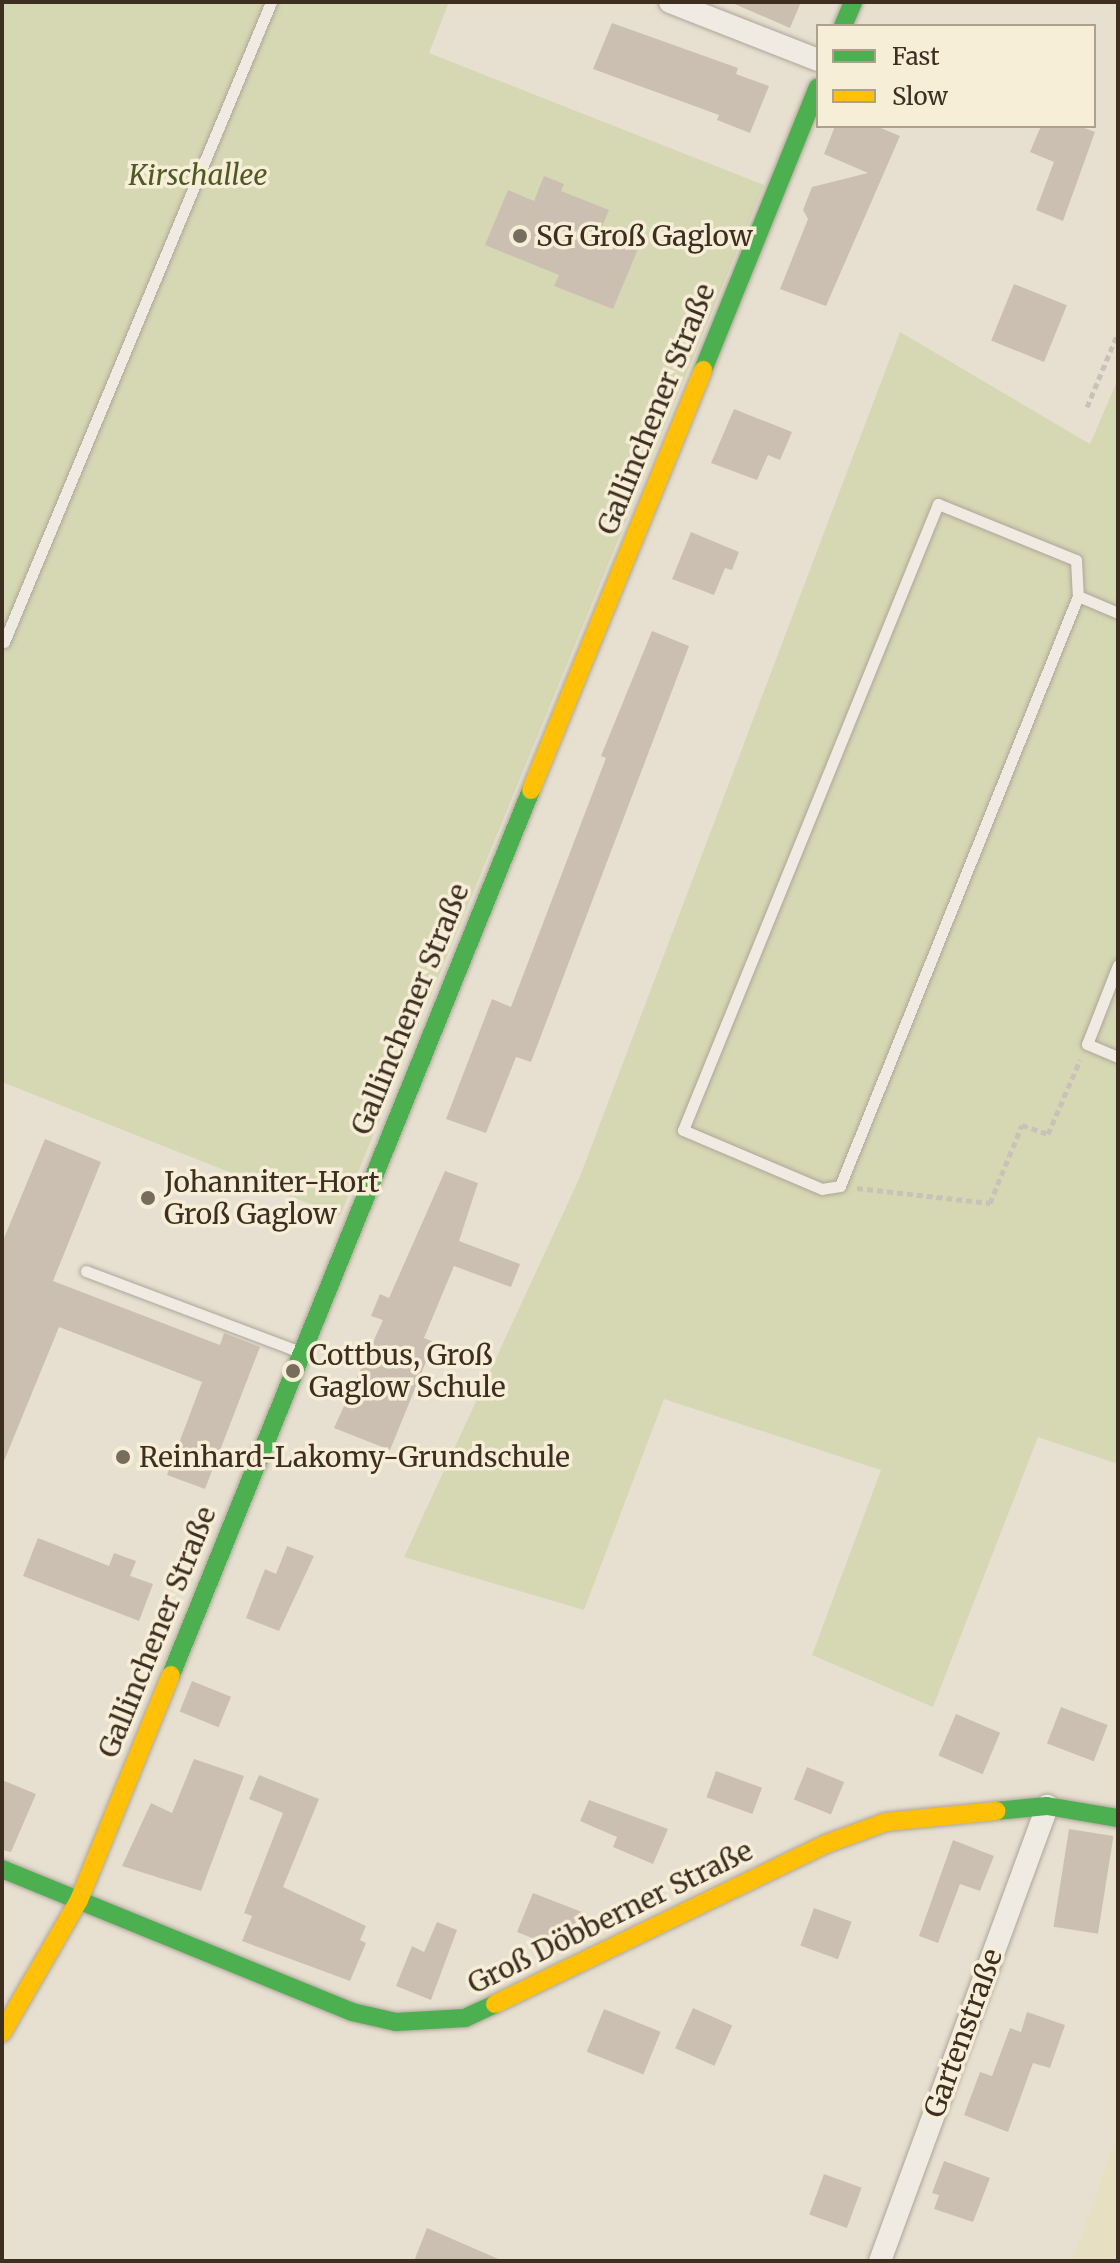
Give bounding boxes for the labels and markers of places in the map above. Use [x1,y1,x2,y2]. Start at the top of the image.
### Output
place label: SG Groß Gaglow [536,219,753,253]
marker: SG Groß Gaglow [511,227,529,245]
place label: Johanniter-Hort Groß Gaglow [164,1165,380,1231]
marker: Johanniter-Hort Groß Gaglow [139,1189,157,1207]
place label: Cottbus, Groß Gaglow Schule [309,1338,506,1404]
marker: Cottbus, Groß Gaglow Schule [284,1362,302,1380]
place label: Reinhard-Lakomy-Grundschule [139,1440,570,1474]
marker: Reinhard-Lakomy-Grundschule [114,1448,132,1466]

